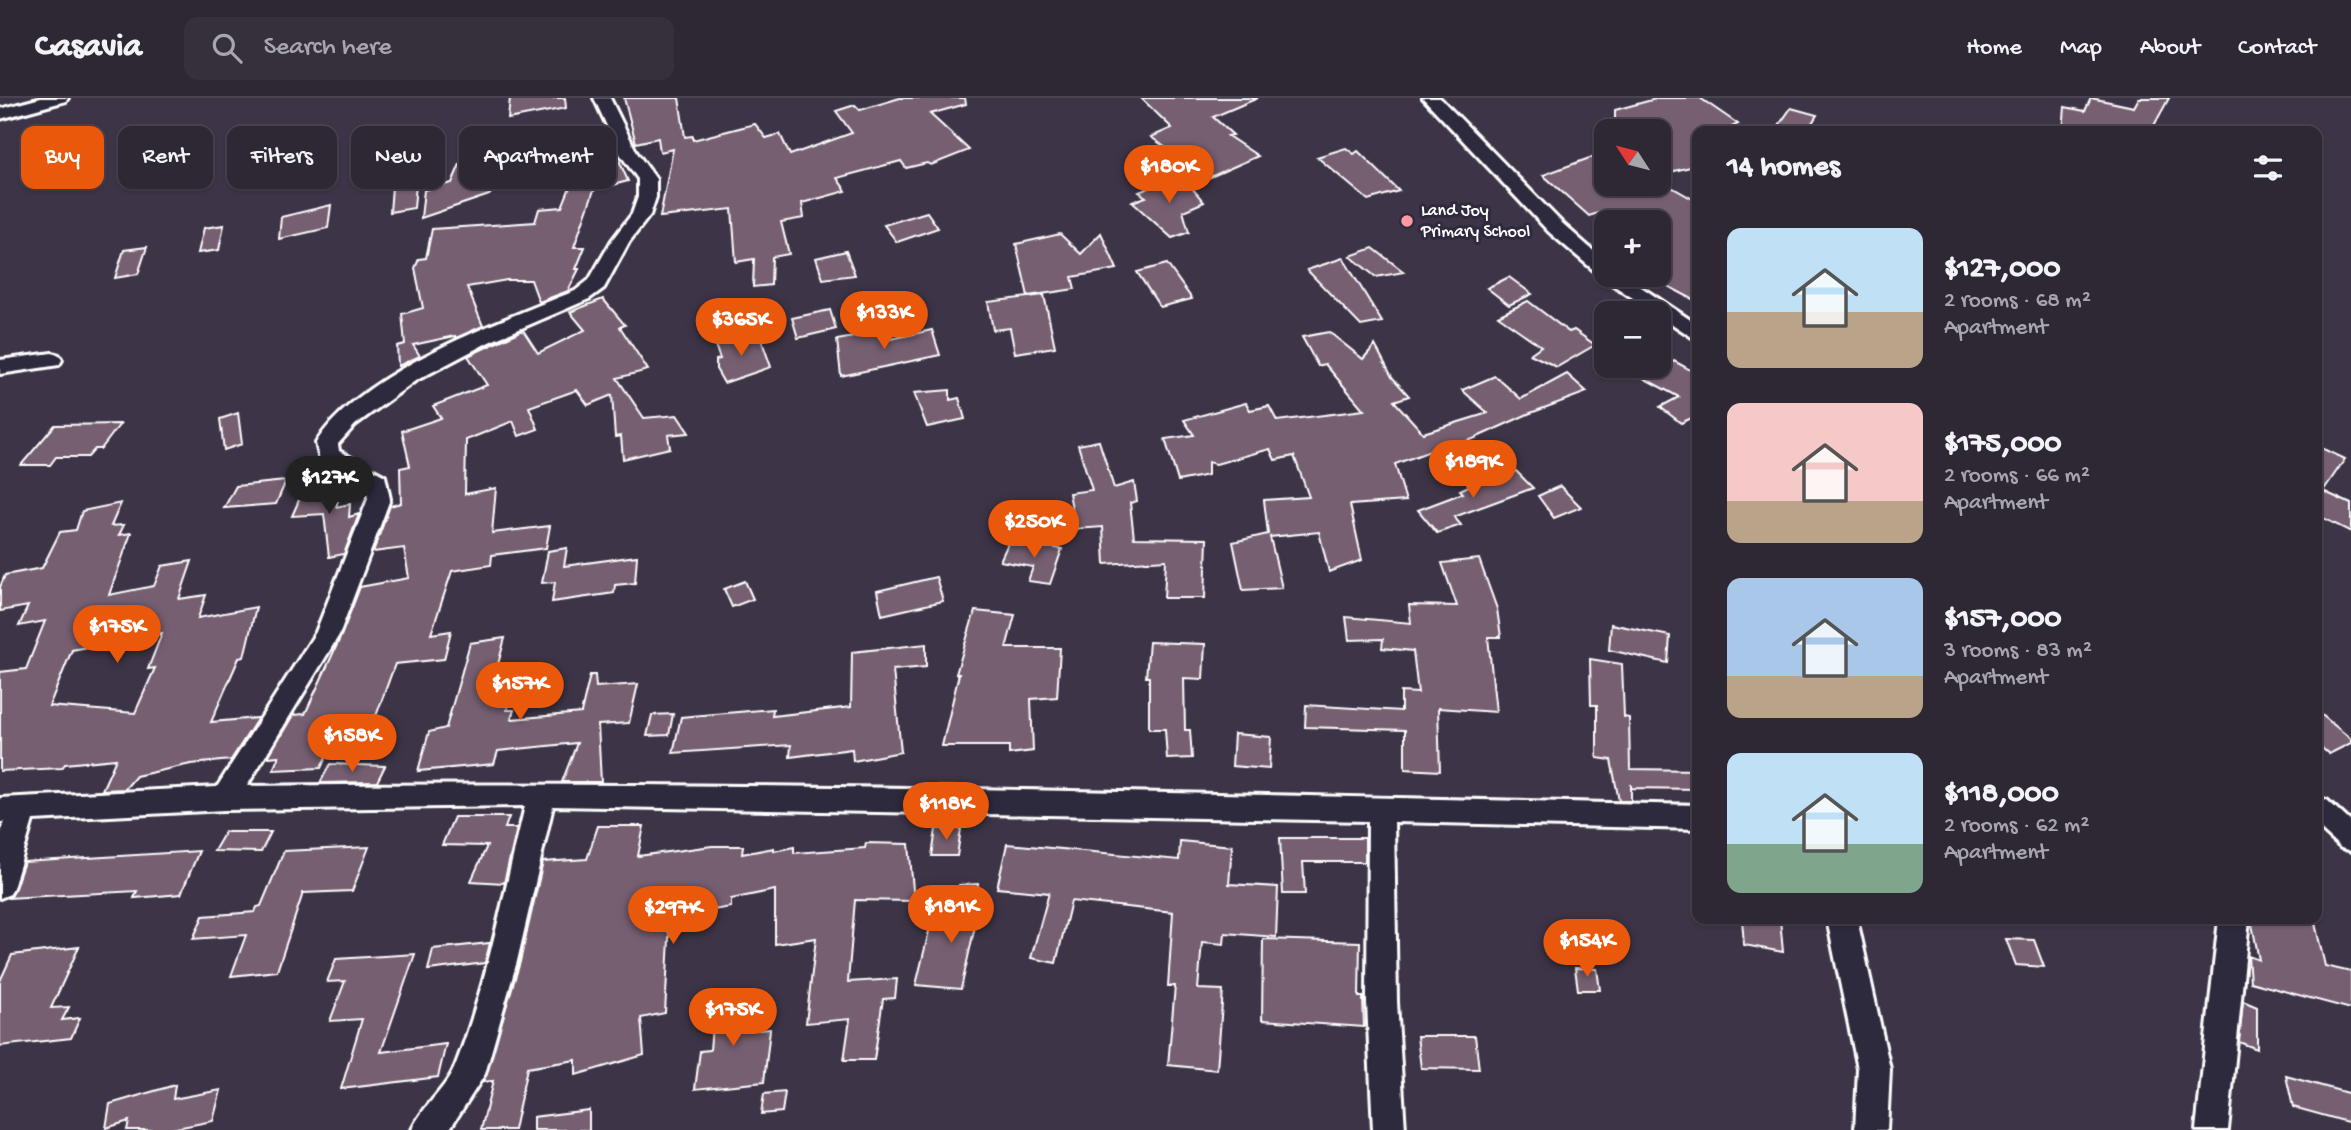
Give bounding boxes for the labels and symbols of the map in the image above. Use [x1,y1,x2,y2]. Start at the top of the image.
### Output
north arrow [1594,119,1671,196]
pin: $180K [1120,146,1218,205]
place label: Land Joy Primary School [1420,201,1530,243]
marker: Land Joy Primary School [1399,213,1415,229]
pin: $133K [835,292,933,351]
pin: $365K [692,299,790,358]
pin: $189K [1424,440,1522,500]
pin: $127K [280,456,378,516]
pin: $250K [985,500,1083,560]
pin: $175K [68,606,166,665]
pin: $157K [471,662,569,722]
pin: $158K [303,714,401,774]
pin: $118K [897,782,995,842]
pin: $297K [624,886,722,946]
pin: $181K [902,886,1000,945]
pin: $154K [1538,920,1636,979]
pin: $175K [684,988,782,1048]

